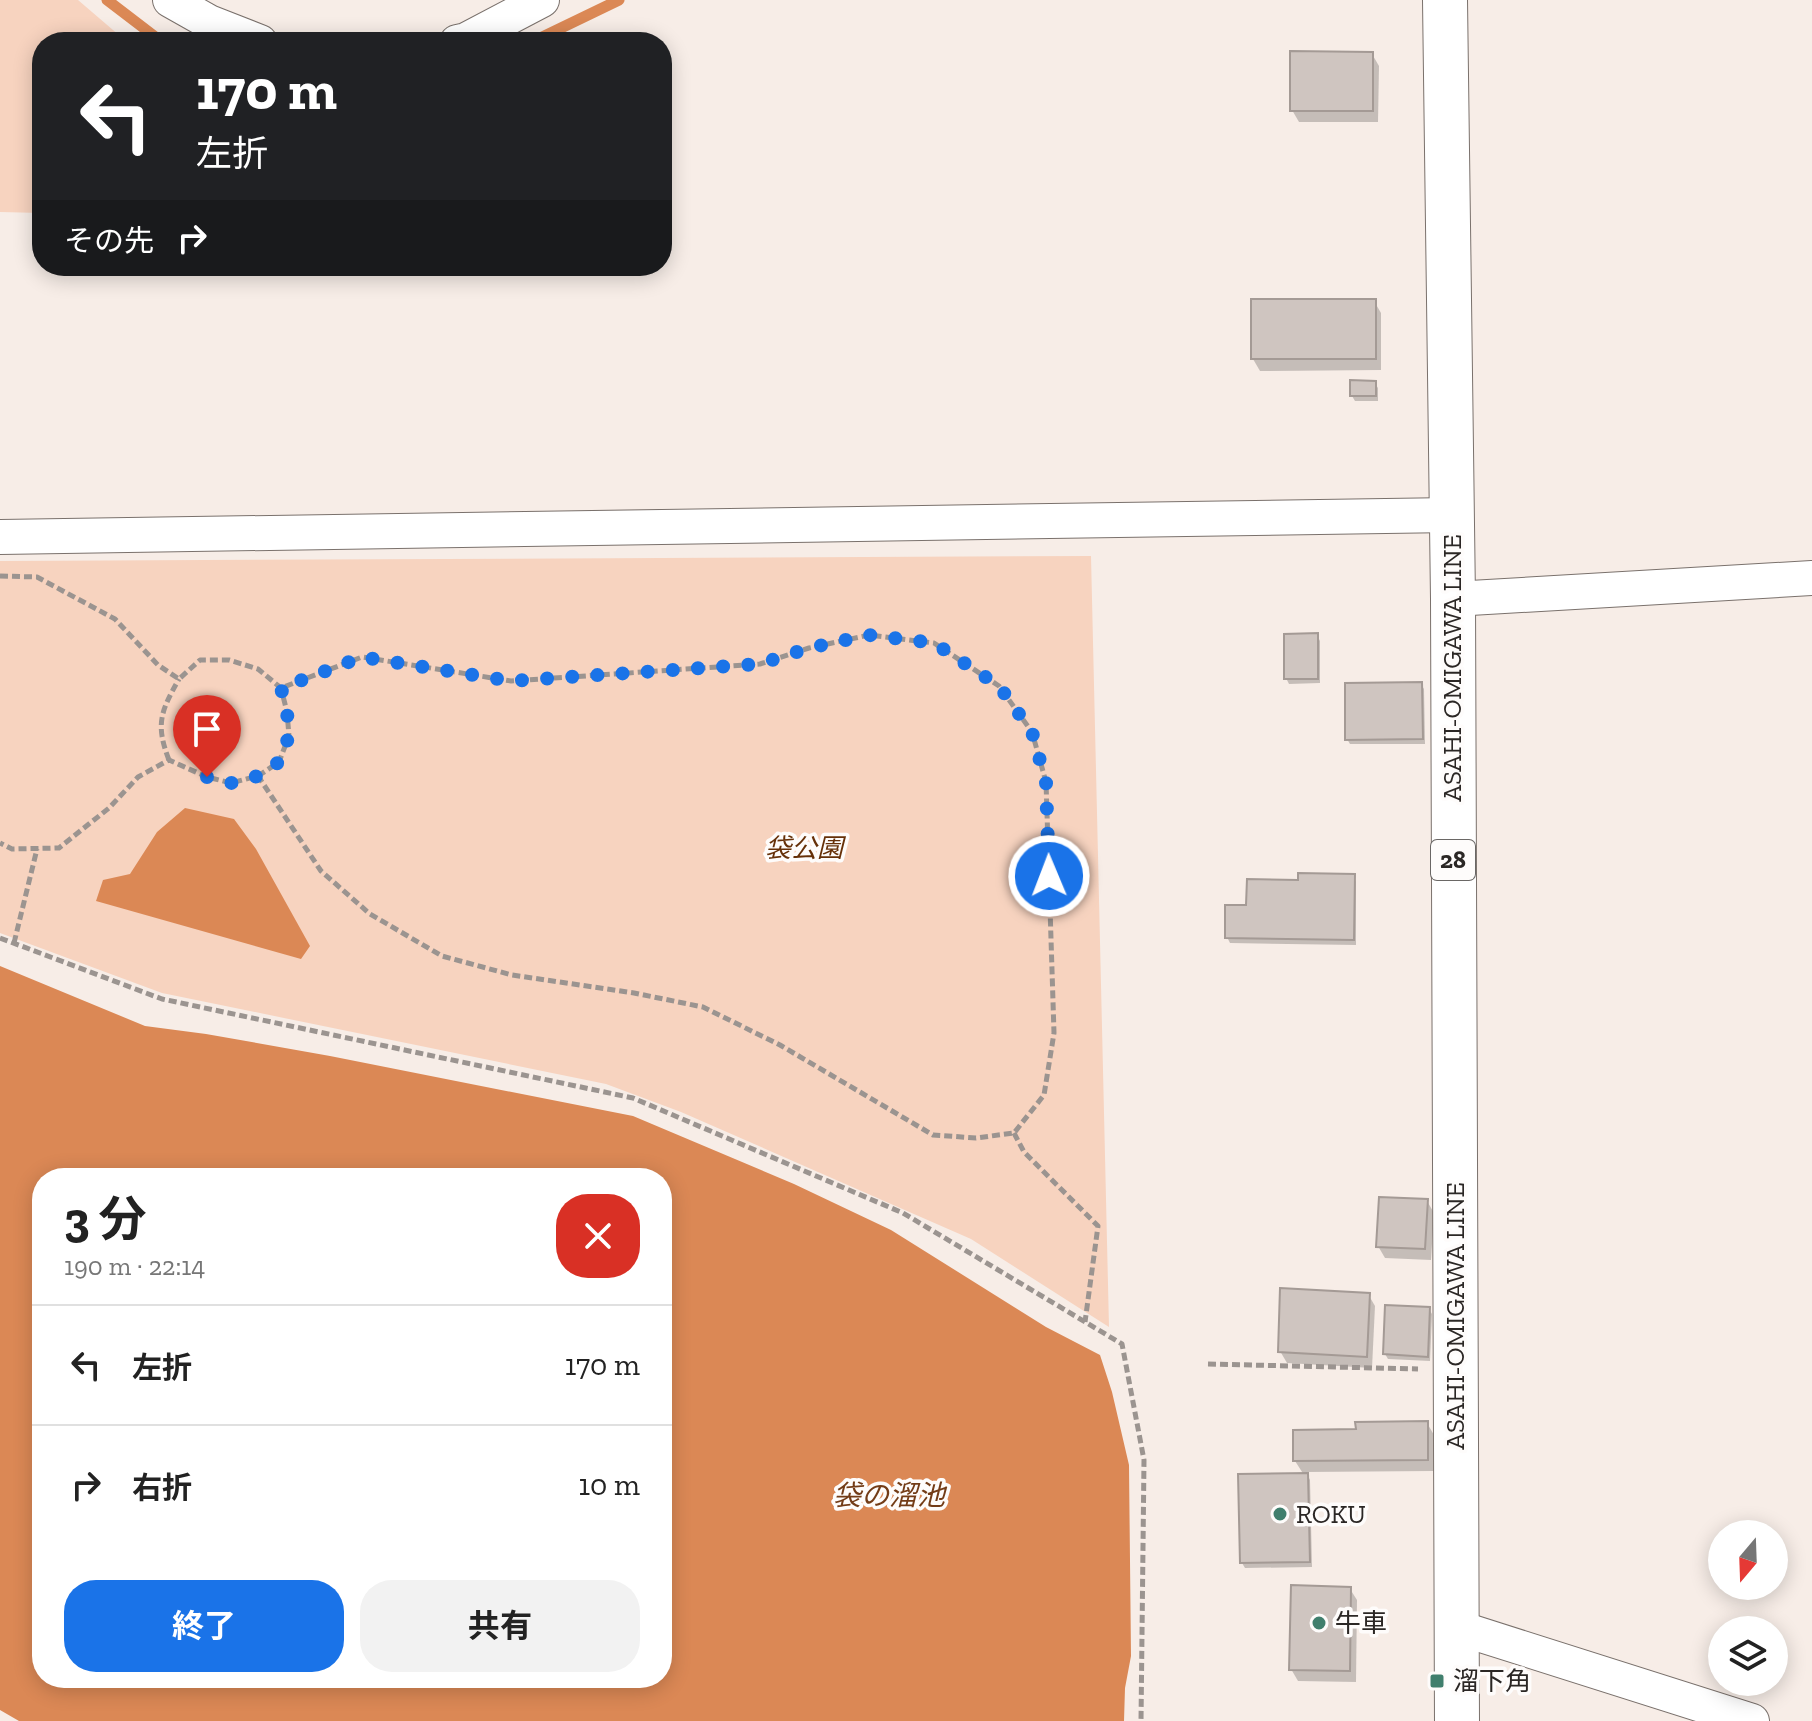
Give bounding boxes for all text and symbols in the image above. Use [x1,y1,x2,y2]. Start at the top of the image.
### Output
text: 170 m [196,56,337,123]
icon: left [64,64,168,168]
text: 左折 [196,132,268,175]
icon: right [170,216,214,260]
text: その先 [64,223,154,259]
street label: ASAHI-OMIGAWA LINE [1436,534,1468,802]
pin [173,695,241,777]
icon: arrive [185,707,229,751]
park label: 袋公園 [765,832,847,864]
position arrow [1007,834,1091,918]
road number: 28 [1431,840,1475,880]
street label: ASAHI-OMIGAWA LINE [1439,1182,1471,1450]
text: 3 分 [64,1191,147,1248]
button: close [556,1194,640,1278]
text: 190 m · 22:14 [64,1250,205,1282]
icon: left [64,1343,108,1387]
text: 170 m [565,1347,640,1383]
text: 左折 [132,1350,192,1386]
icon: right [64,1463,108,1507]
text: 10 m [578,1467,640,1503]
text: 右折 [132,1470,192,1506]
water label: 袋の溜池 [833,1479,948,1512]
place label: ROKU [1296,1498,1366,1530]
marker: ROKU [1271,1505,1289,1523]
north arrow [1708,1520,1788,1600]
map controls [1708,1520,1788,1696]
button: 終了 [64,1580,344,1672]
button: 共有 [360,1580,640,1672]
place label: 牛車 [1335,1607,1387,1639]
marker: 牛車 [1310,1614,1328,1632]
button: layers [1708,1616,1788,1696]
place label: 溜下角 [1453,1665,1531,1697]
marker: 溜下角 [1428,1672,1446,1690]

